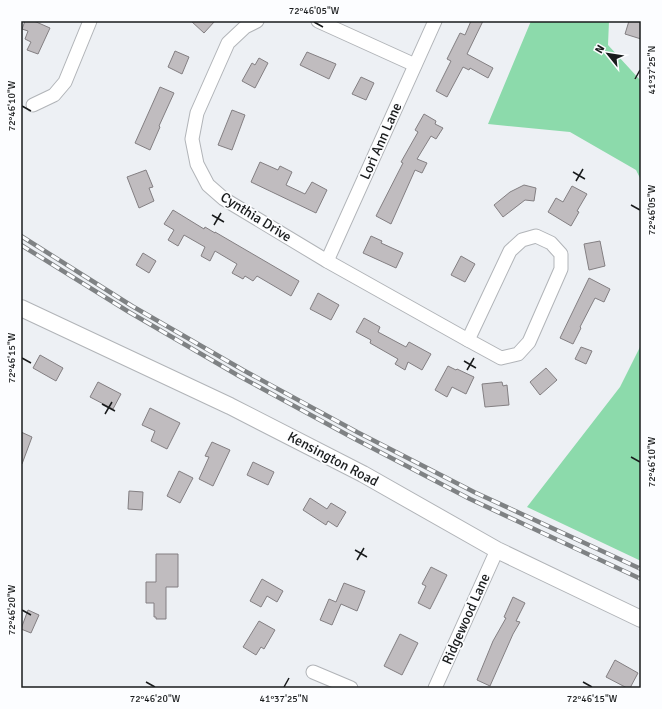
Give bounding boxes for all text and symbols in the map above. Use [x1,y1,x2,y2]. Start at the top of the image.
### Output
text: 72°46'05"W [289,5,340,17]
north arrow [588,34,628,74]
text: N [592,43,607,56]
text: 41°37'25"N [646,46,658,94]
text: 72°46'10"W [6,80,18,131]
street label: Lori Ann Lane [356,100,406,182]
text: 72°46'05"W [646,184,658,235]
street label: Cynthia Drive [217,188,295,246]
text: 72°46'15"W [6,332,18,383]
street label: Kensington Road [285,428,381,490]
text: 72°46'10"W [646,436,658,487]
street label: Ridgewood Lane [438,571,494,667]
text: 72°46'20"W [6,584,18,635]
text: 72°46'20"W [130,693,181,705]
text: 41°37'25"N [260,693,308,705]
text: 72°46'15"W [567,693,618,705]

